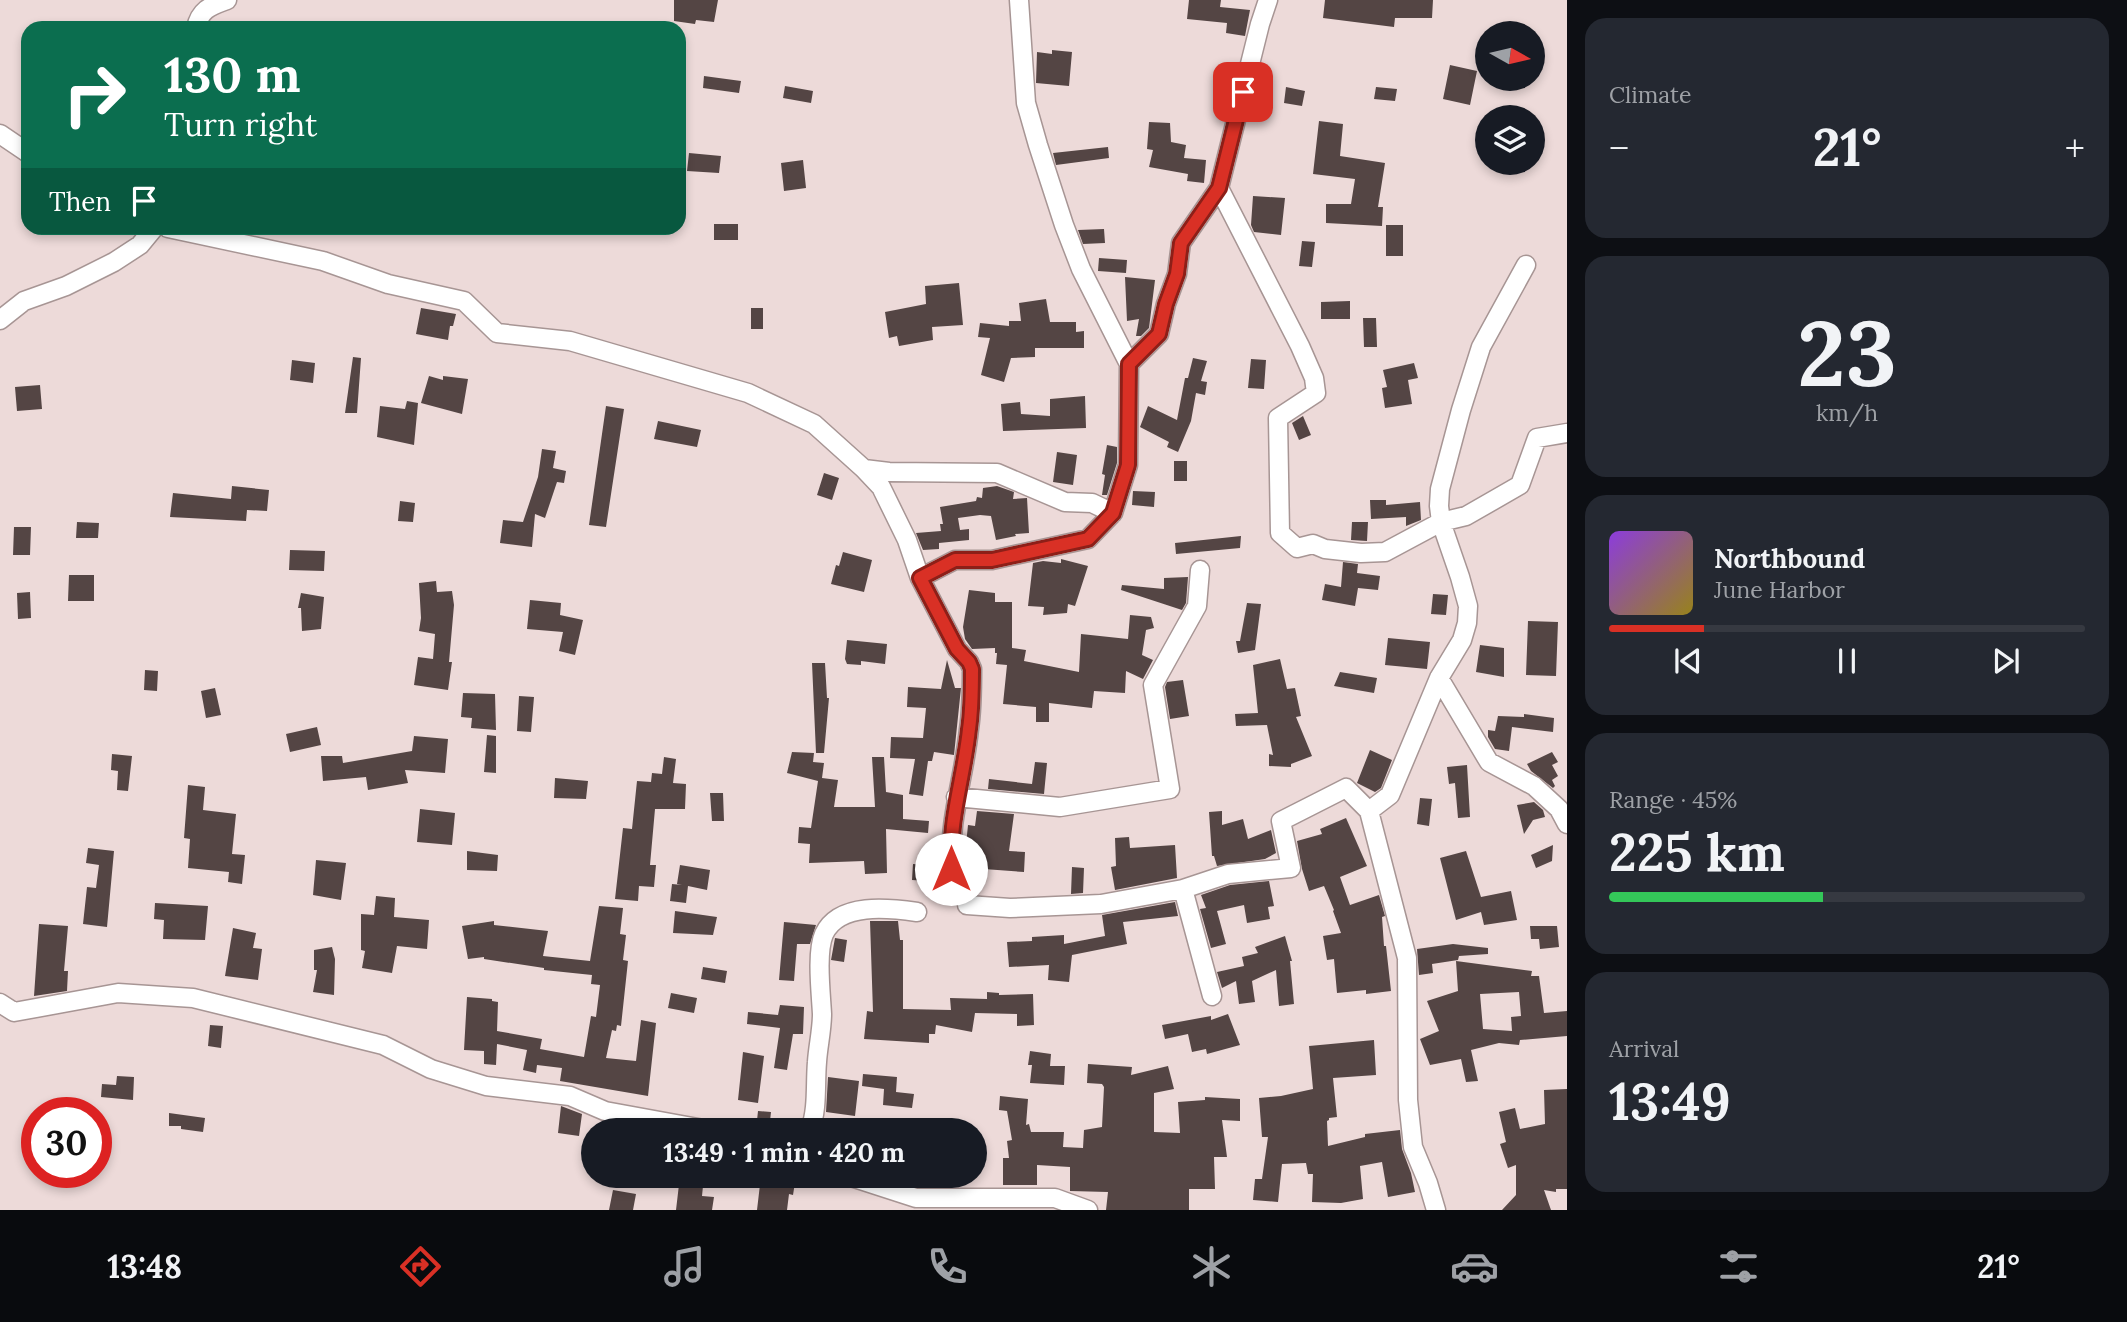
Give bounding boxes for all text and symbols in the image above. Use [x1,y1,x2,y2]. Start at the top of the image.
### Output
north arrow [1475,21,1545,91]
map controls [1475,21,1545,175]
text: 130 m [164,43,300,105]
icon: right [49,49,140,140]
pin [1213,62,1273,122]
icon: arrive [1224,73,1262,111]
text: Climate [1609,80,1691,109]
text: Turn right [164,104,317,145]
button: layers [1475,105,1545,175]
text: 21° [1813,114,1881,180]
text: − [1609,124,1629,172]
text: + [2065,124,2085,172]
icon: arrive [125,182,163,220]
text: Then [49,185,111,218]
text: 23 [1797,294,1897,411]
text: km/h [1816,398,1878,427]
text: Northbound [1714,542,1865,575]
text: June Harbor [1714,575,1845,604]
icon: previous [1669,642,1707,680]
icon: pause [1828,642,1866,680]
icon: next [1987,642,2025,680]
text: Range · 45% [1609,785,1737,814]
text: 225 km [1609,819,1785,885]
position arrow [914,832,988,906]
text: Arrival [1609,1034,1679,1063]
text: 13:49 [1609,1068,1731,1134]
speed limit sign: 30 [21,1097,112,1188]
text: 13:49 · 1 min · 420 m [663,1136,905,1169]
icon: directions [396,1242,445,1291]
icon: music [660,1242,709,1291]
icon: phone [923,1242,972,1291]
icon: climate [1187,1242,1236,1291]
icon: car [1450,1242,1499,1291]
icon: filters [1714,1242,1763,1291]
text: 13:48 [107,1246,182,1287]
text: 21° [1977,1246,2020,1287]

